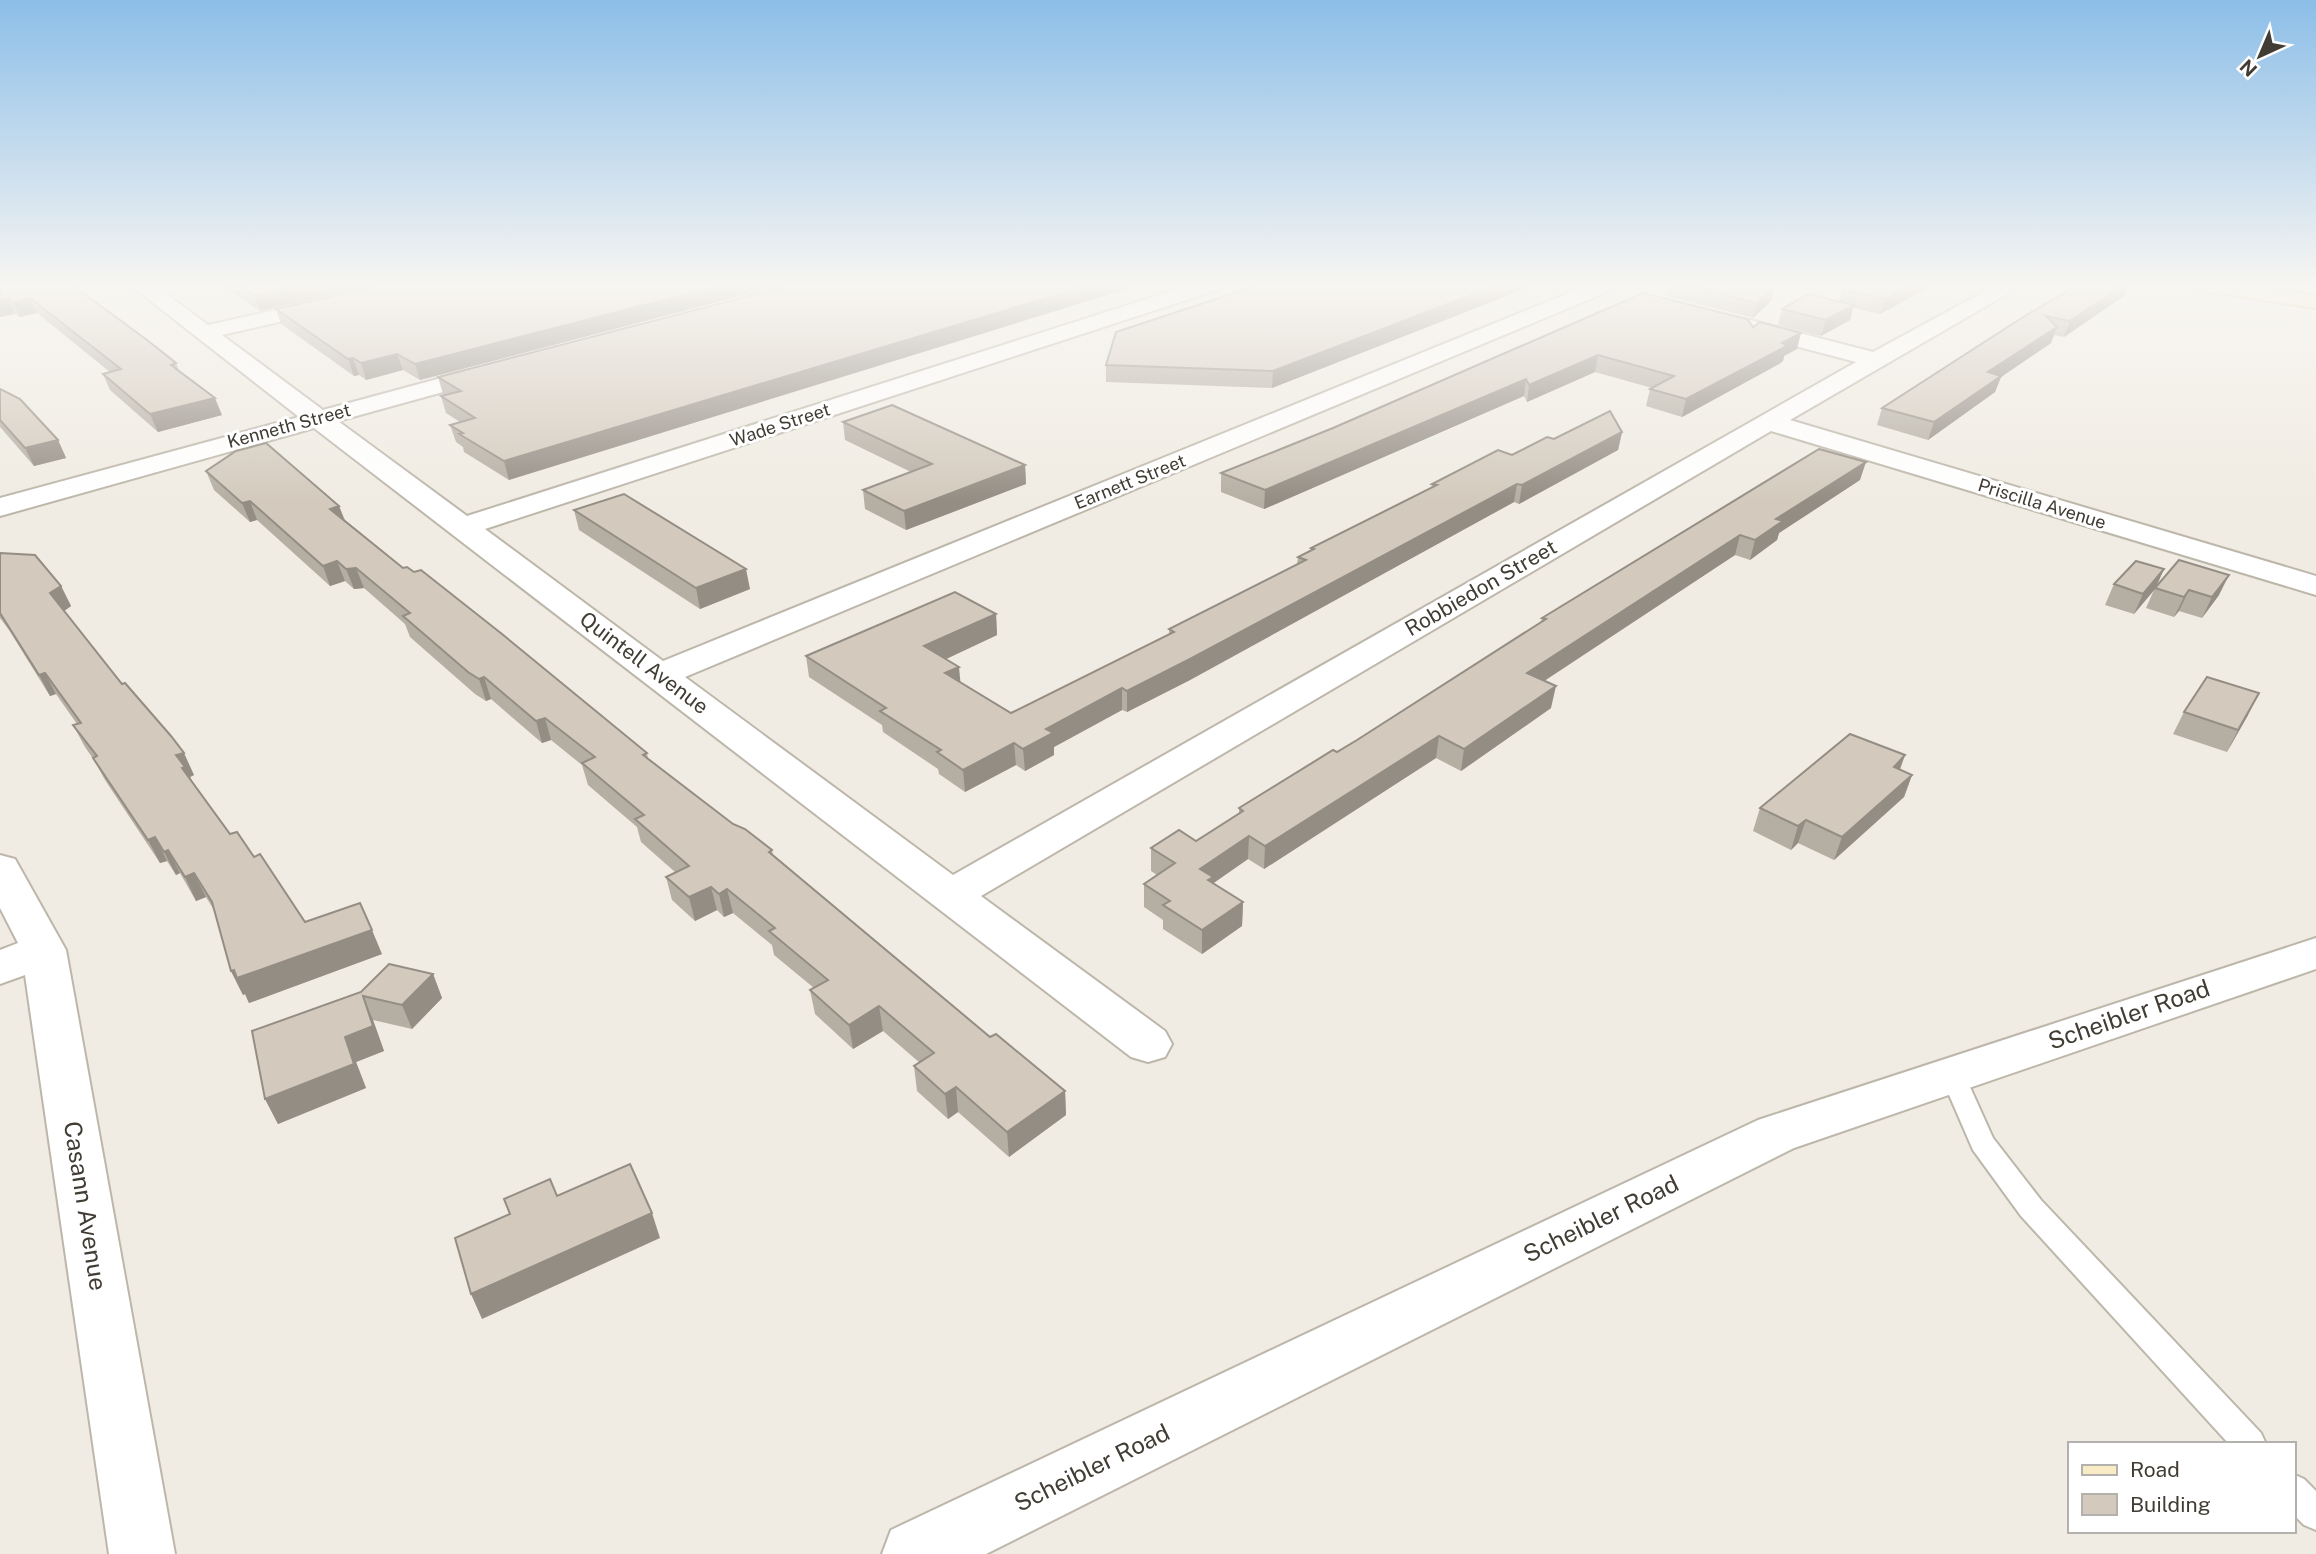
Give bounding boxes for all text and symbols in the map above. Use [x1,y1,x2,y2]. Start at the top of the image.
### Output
north arrow [2225,21,2295,91]
text: N [2235,55,2261,81]
street label: Wade Street [727,398,833,451]
street label: Kenneth Street [225,399,353,452]
street label: Earnett Street [1071,450,1189,513]
street label: Priscilla Avenue [1975,474,2109,533]
street label: Robbiedon Street [1401,534,1561,641]
street label: Quintell Avenue [575,606,713,719]
street label: Scheibler Road [2044,973,2213,1055]
street label: Casann Avenue [59,1119,113,1292]
street label: Scheibler Road [1518,1168,1683,1268]
street label: Scheibler Road [1009,1417,1174,1517]
legend [2068,1442,2295,1533]
text: Road [2130,1457,2180,1482]
text: Building [2130,1492,2211,1517]

